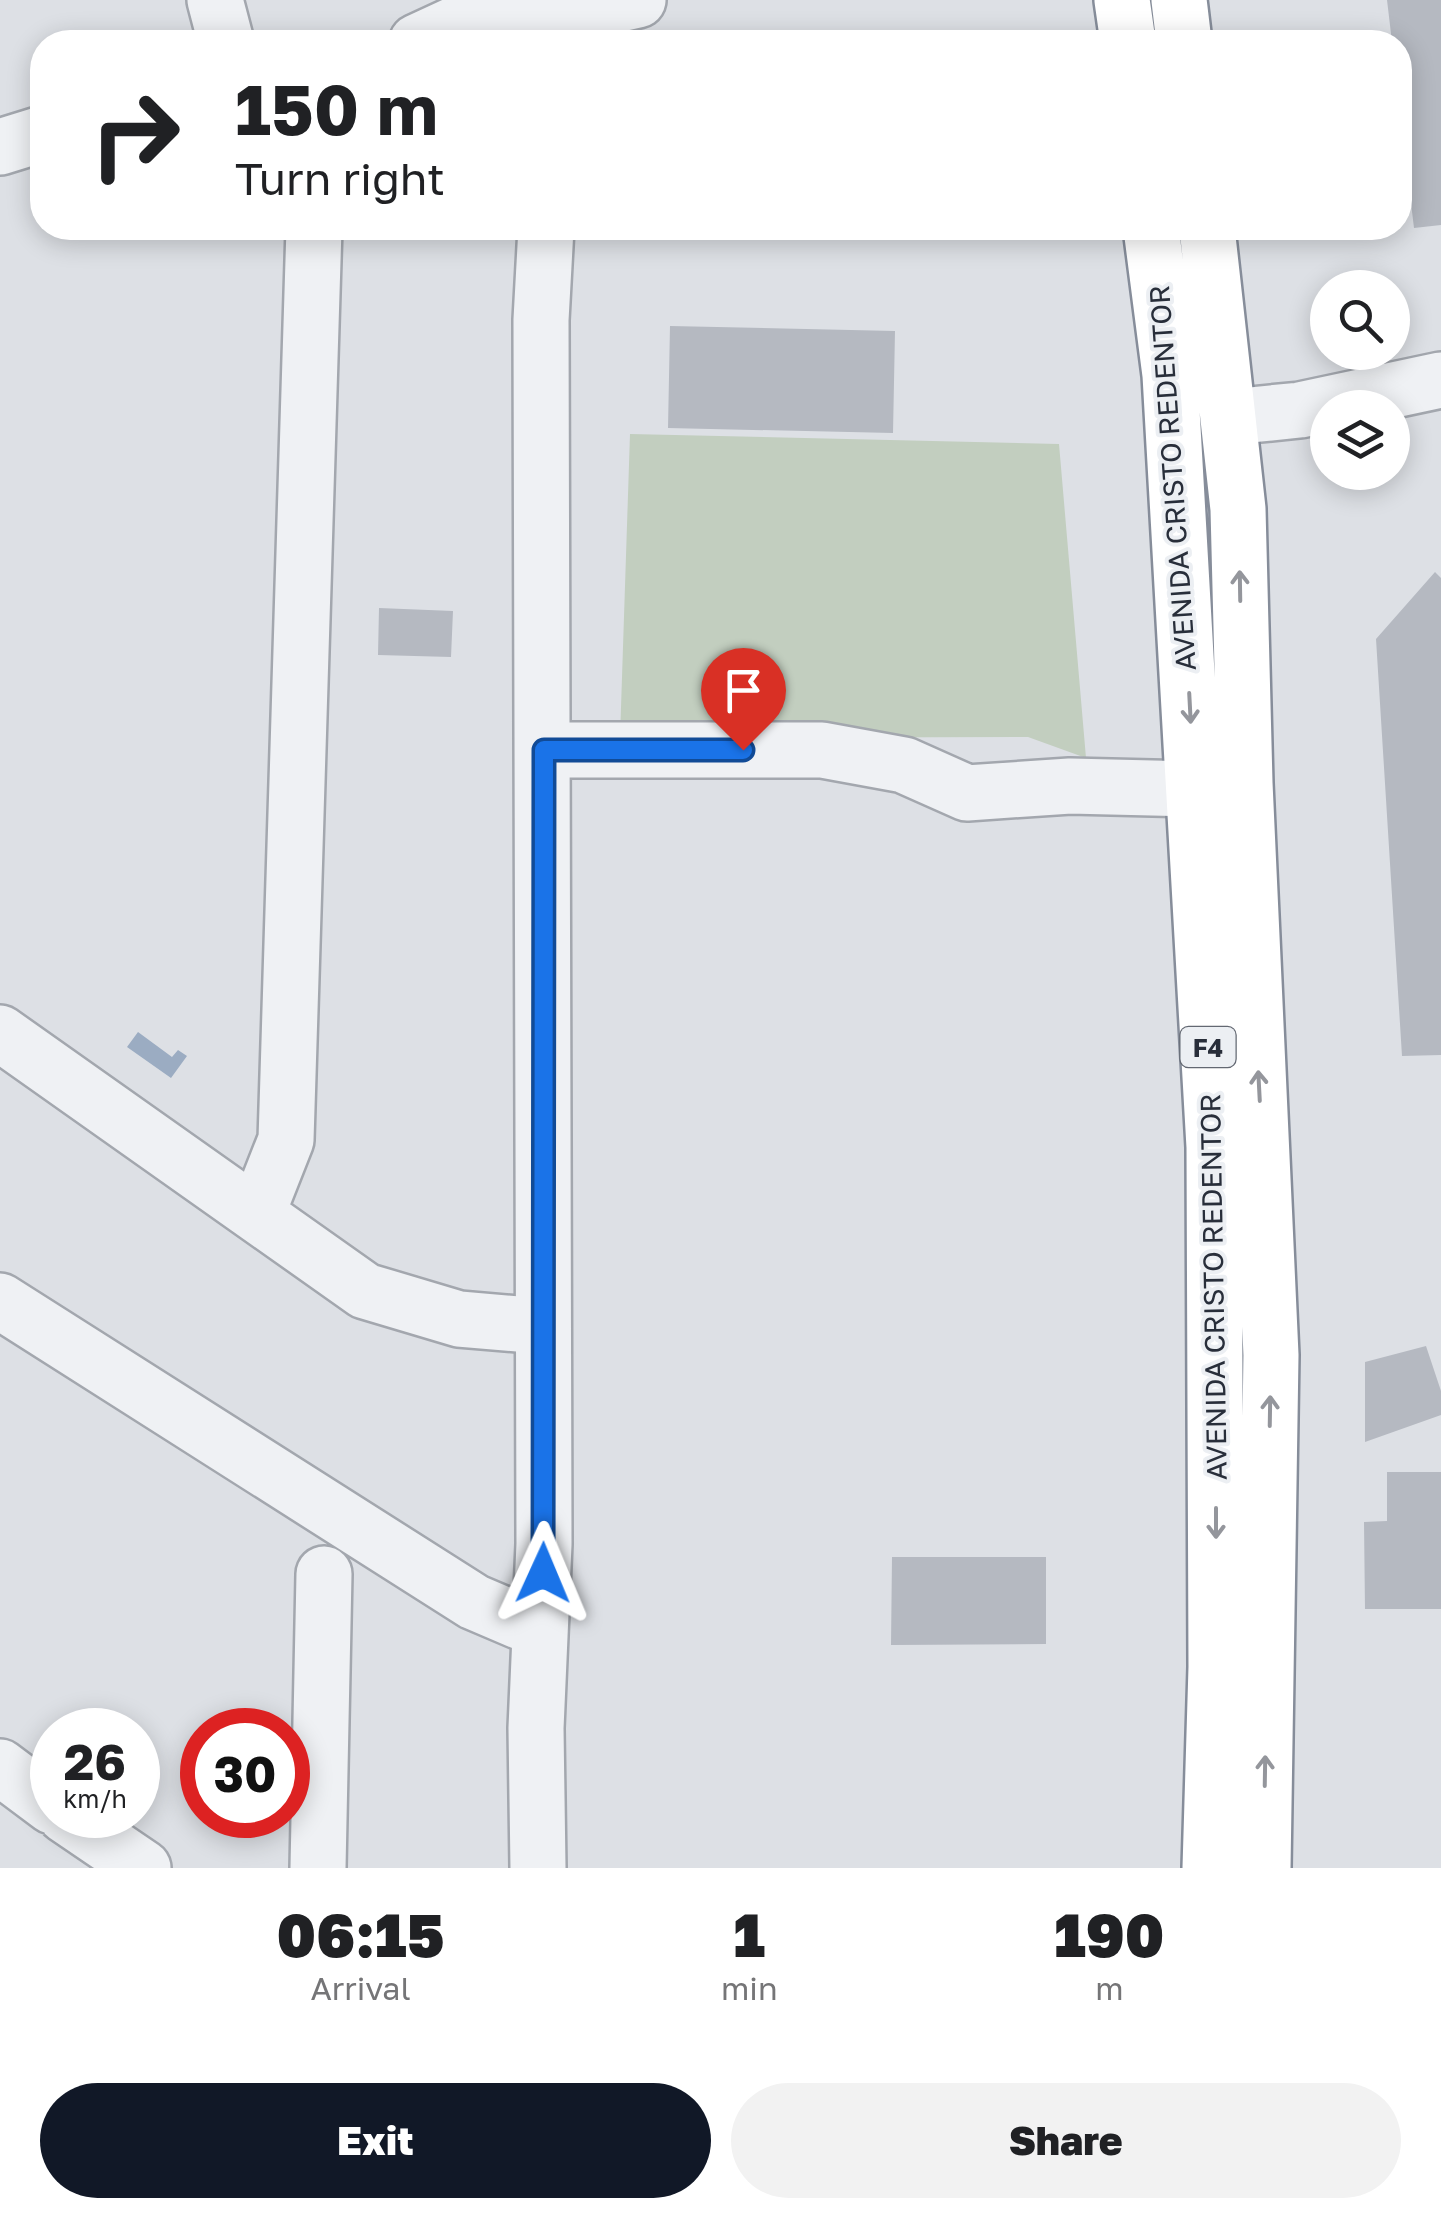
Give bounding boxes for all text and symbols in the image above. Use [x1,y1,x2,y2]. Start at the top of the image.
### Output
text: 150 m [235,66,438,150]
icon: right [70,70,200,200]
text: Turn right [235,151,445,205]
map controls [1310,270,1410,490]
button: search [1310,270,1410,370]
street label: AVENIDA CRISTO REDENTOR [1142,284,1202,672]
button: layers [1310,390,1410,490]
one-way arrow [1231,571,1250,603]
pin [701,648,786,751]
icon: arrive [716,663,771,718]
one-way arrow [1181,692,1200,724]
road number: F4 [1180,1027,1236,1067]
one-way arrow [1249,1070,1268,1102]
street label: AVENIDA CRISTO REDENTOR [1193,1093,1233,1481]
one-way arrow [1260,1395,1280,1428]
one-way arrow [1206,1506,1226,1538]
position arrow [491,1521,595,1625]
speed limit sign: 30 [180,1708,310,1838]
text: 26 [64,1731,126,1791]
one-way arrow [1255,1755,1274,1787]
text: km/h [63,1783,127,1814]
text: 06:15 [277,1898,444,1970]
text: 1 [733,1898,765,1970]
text: 190 [1054,1898,1164,1970]
text: Arrival [310,1969,411,2007]
text: min [721,1969,778,2007]
text: m [1095,1969,1123,2007]
button: Exit [40,2083,711,2198]
button: Share [731,2083,1401,2198]

